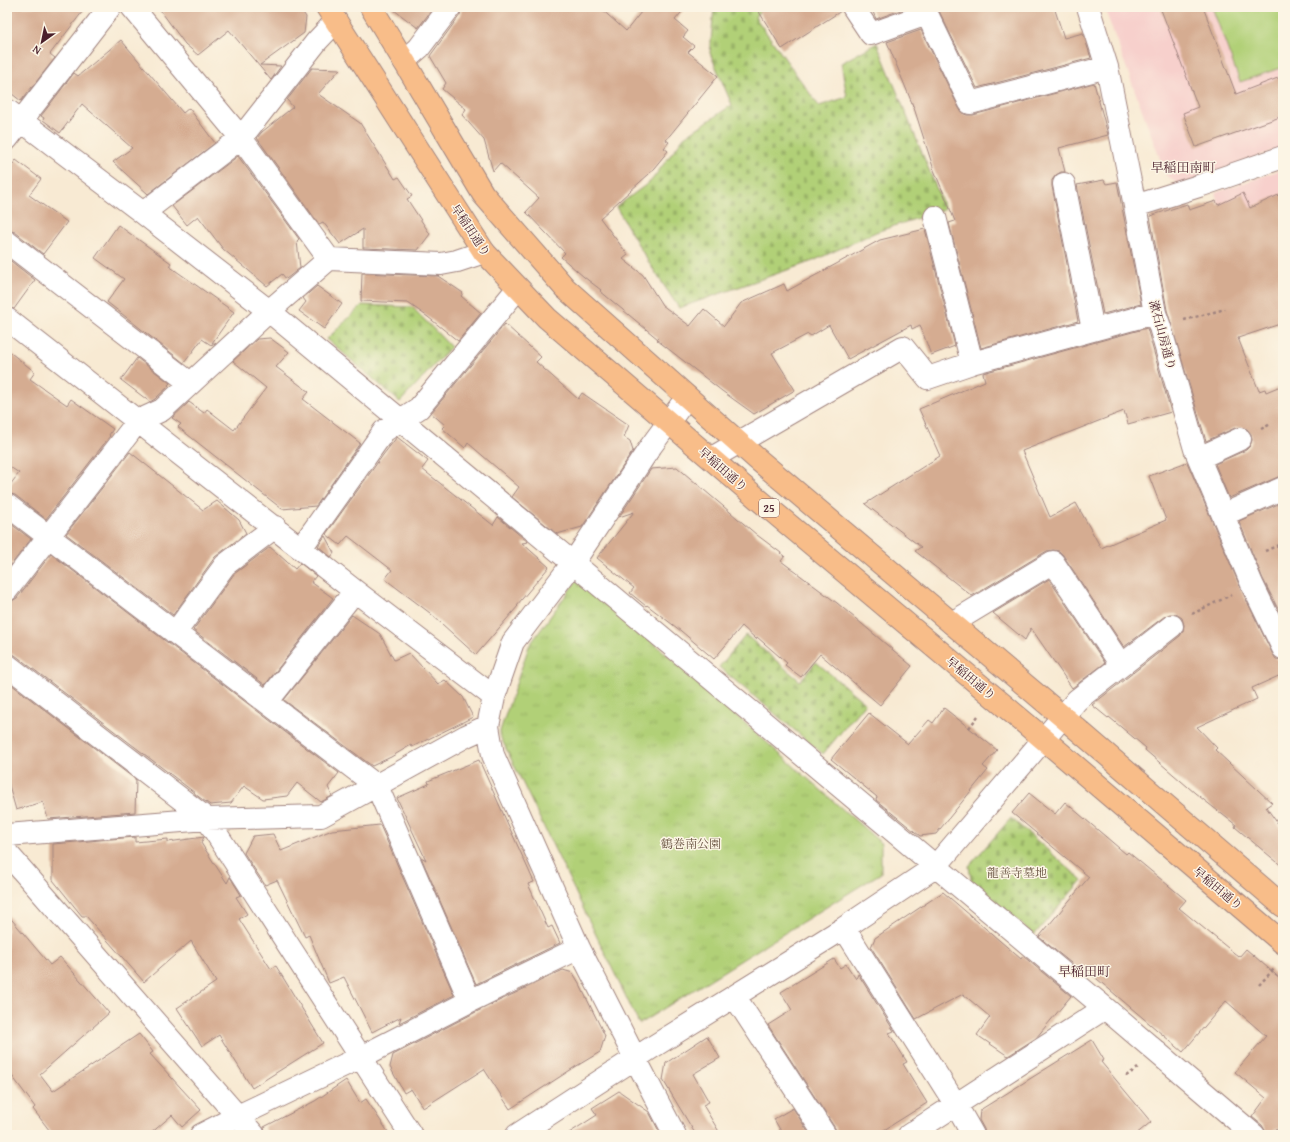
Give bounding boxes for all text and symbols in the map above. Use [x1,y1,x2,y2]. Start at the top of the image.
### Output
north arrow [22,22,62,62]
text: N [29,41,44,59]
district label: 早稲田南町 [1150,158,1216,177]
street label: 早稲田通り [447,200,495,260]
street label: 漱石山房通り [1145,298,1181,372]
street label: 早稲田通り [695,443,751,495]
road number: 25 [759,499,779,517]
street label: 早稲田通り [943,652,999,704]
park label: 鶴巻南公園 [661,835,721,852]
street label: 早稲田通り [1190,862,1246,914]
park label: 龍善寺墓地 [987,864,1047,881]
district label: 早稲田町 [1058,962,1110,981]

